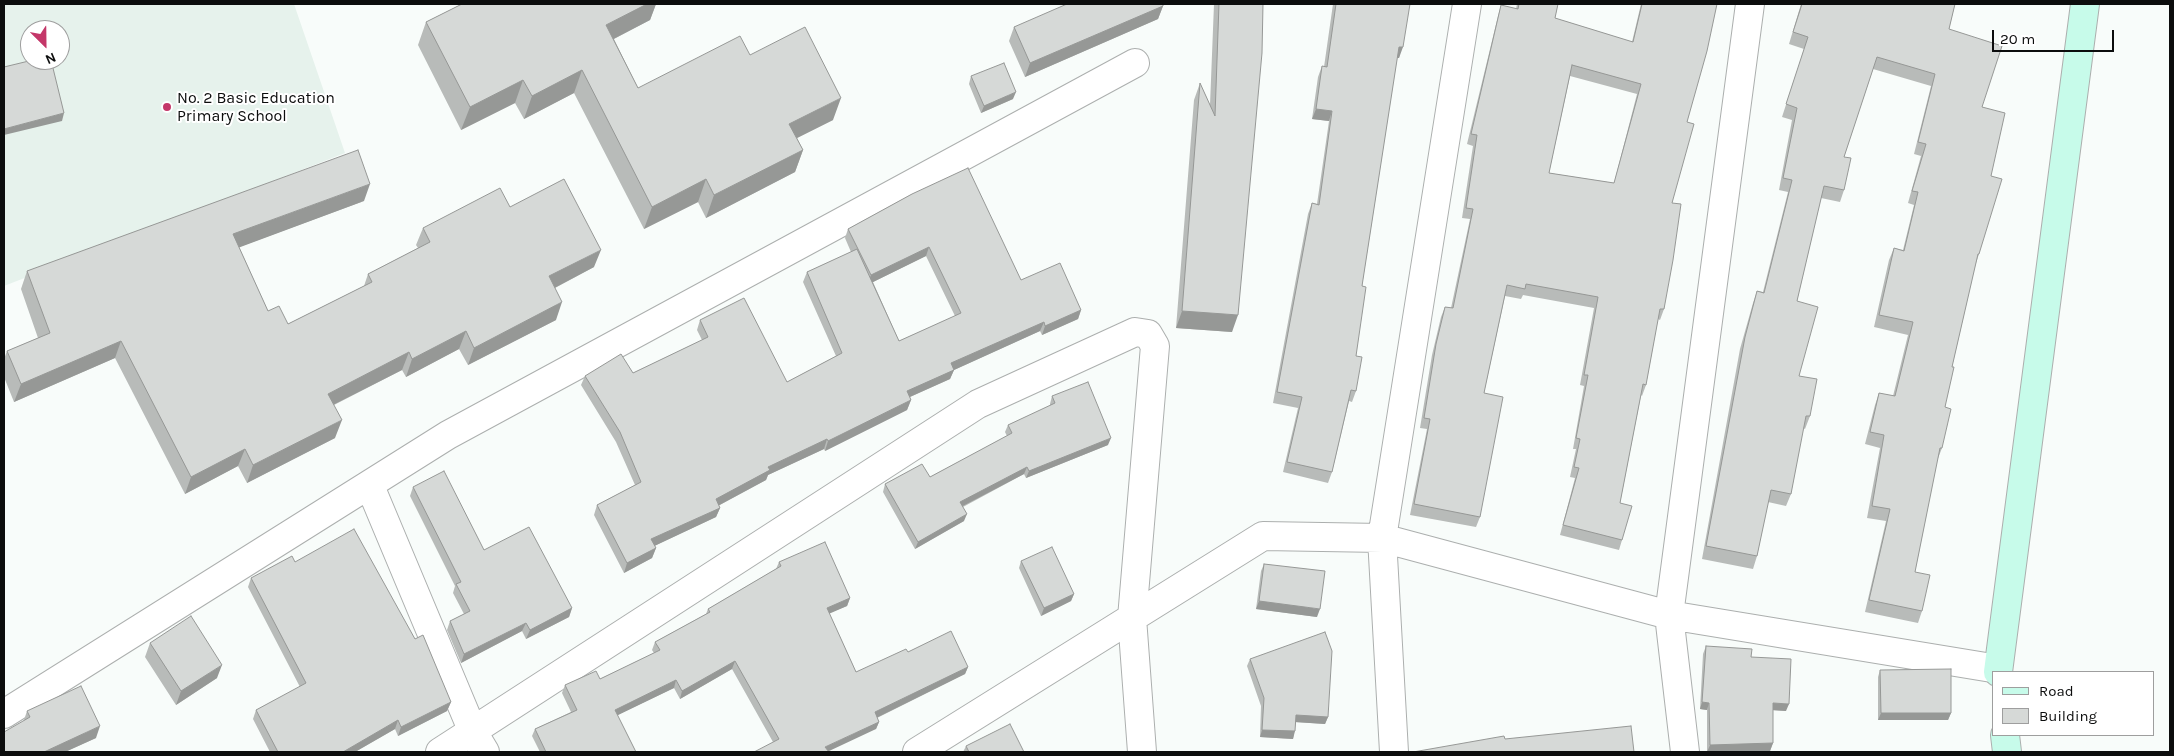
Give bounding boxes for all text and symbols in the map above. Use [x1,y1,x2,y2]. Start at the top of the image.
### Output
north arrow [20,20,70,70]
scale bar [1994,20,2116,52]
text: 20 m [2000,30,2035,48]
text: N [43,49,59,68]
place label: No. 2 Basic Education Primary School [177,88,335,126]
marker: No. 2 Basic Education Primary School [161,101,173,113]
legend [1992,671,2154,736]
text: Road [2039,682,2074,700]
text: Building [2039,707,2097,725]

